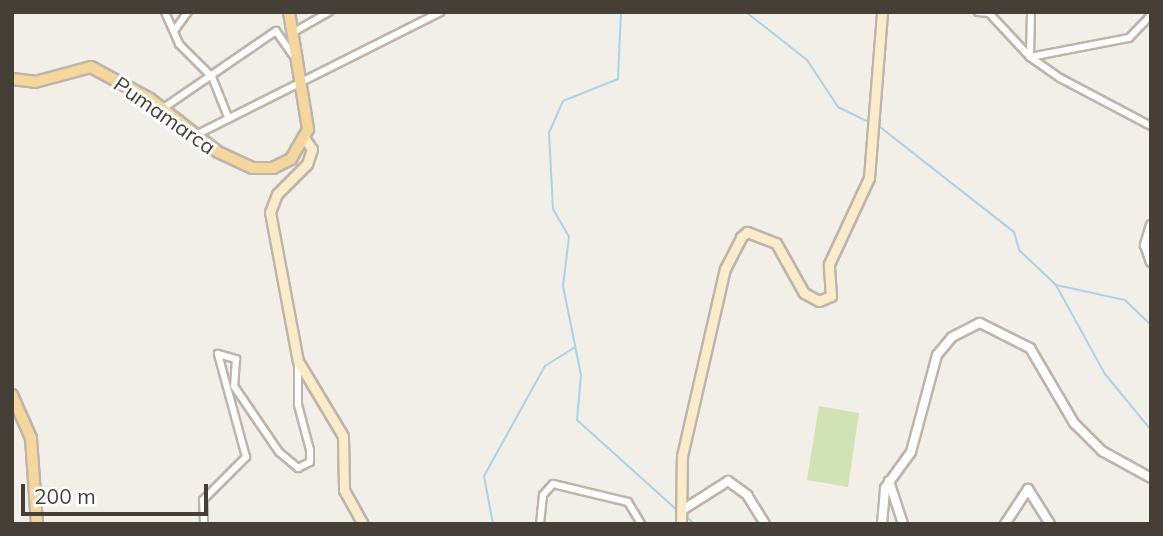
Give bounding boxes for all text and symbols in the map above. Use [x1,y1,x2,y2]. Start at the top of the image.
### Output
street label: Pumamarca [109,71,221,159]
scale bar [24,470,212,514]
text: 200 m [34,483,96,509]

